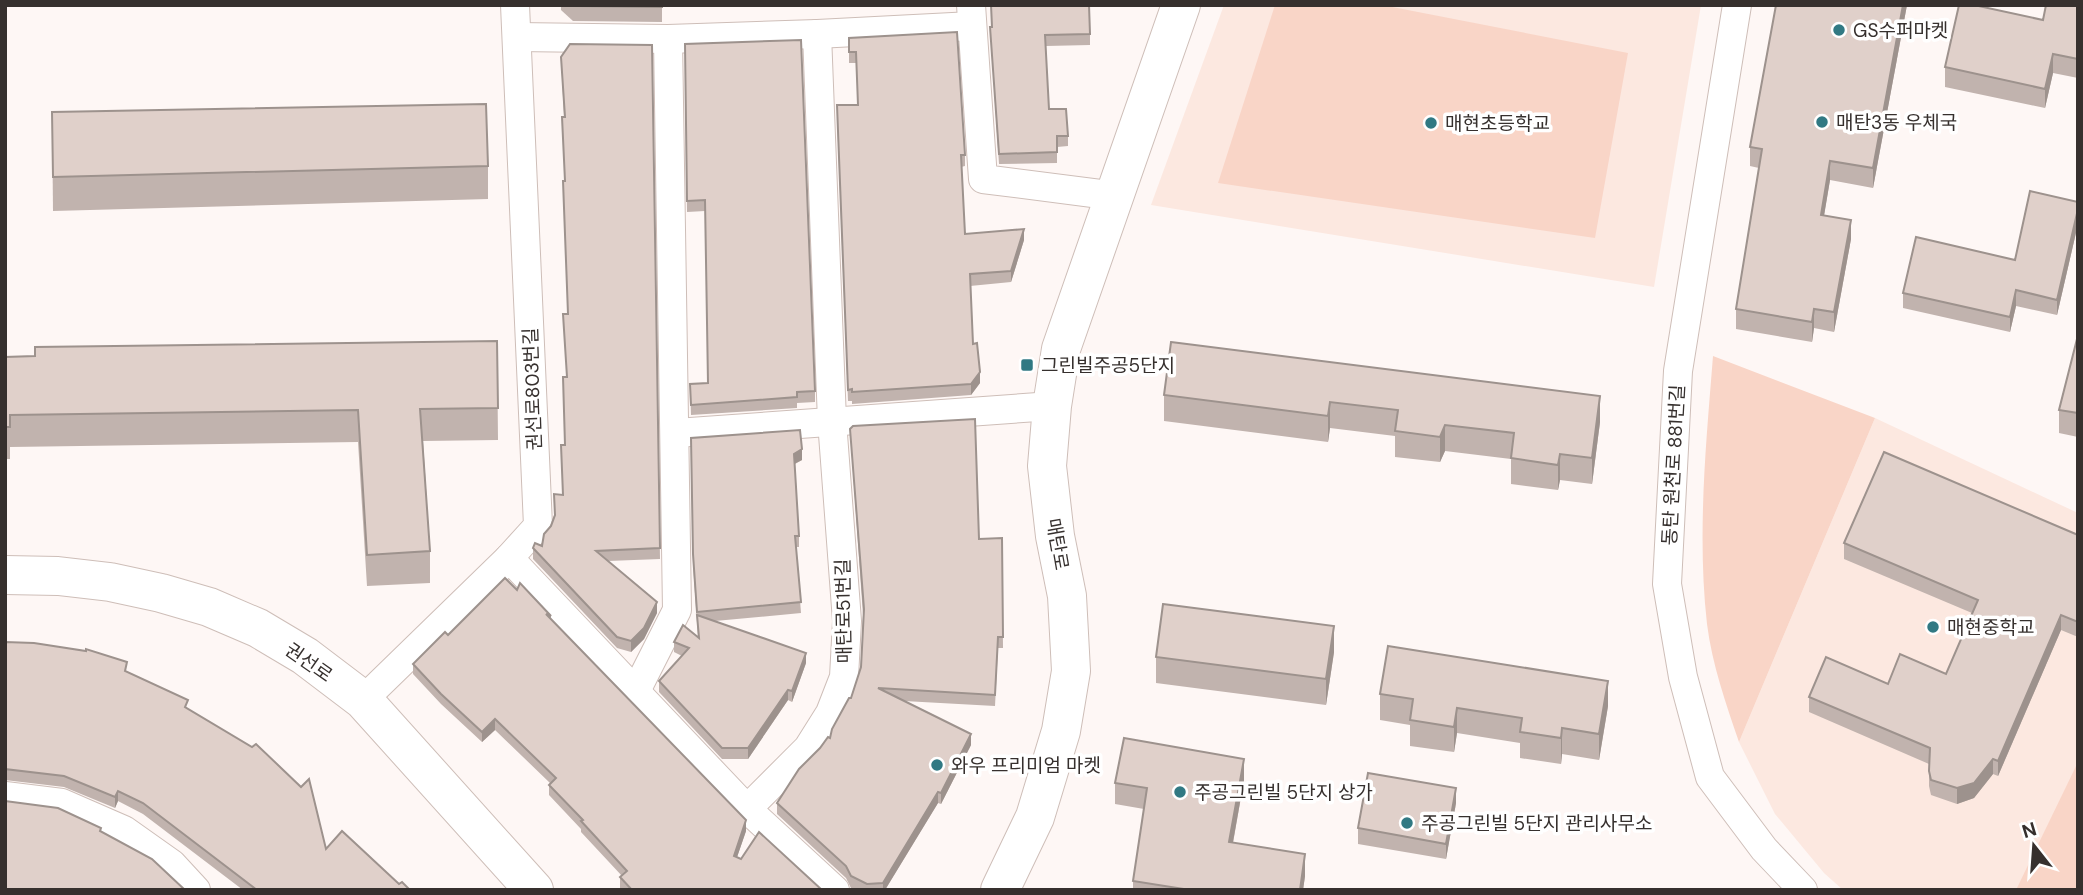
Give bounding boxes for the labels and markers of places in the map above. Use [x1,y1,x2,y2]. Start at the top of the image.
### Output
place label: GS수퍼마켓 [1853,18,1948,43]
marker: GS수퍼마켓 [1831,22,1847,38]
place label: 매탄3동 우체국 [1836,110,1957,135]
place label: 매현초등학교 [1445,111,1550,136]
marker: 매탄3동 우체국 [1814,114,1830,130]
marker: 매현초등학교 [1423,115,1439,131]
place label: 그린빌주공5단지 [1041,353,1175,378]
marker: 그린빌주공5단지 [1019,357,1035,373]
place label: 매현중학교 [1947,615,2034,640]
marker: 매현중학교 [1925,619,1941,635]
place label: 와우 프리미엄 마켓 [951,753,1101,778]
marker: 와우 프리미엄 마켓 [929,757,945,773]
place label: 주공그린빌 5단지 상가 [1194,780,1373,805]
marker: 주공그린빌 5단지 상가 [1172,784,1188,800]
place label: 주공그린빌 5단지 관리사무소 [1421,811,1652,836]
marker: 주공그린빌 5단지 관리사무소 [1399,815,1415,831]

